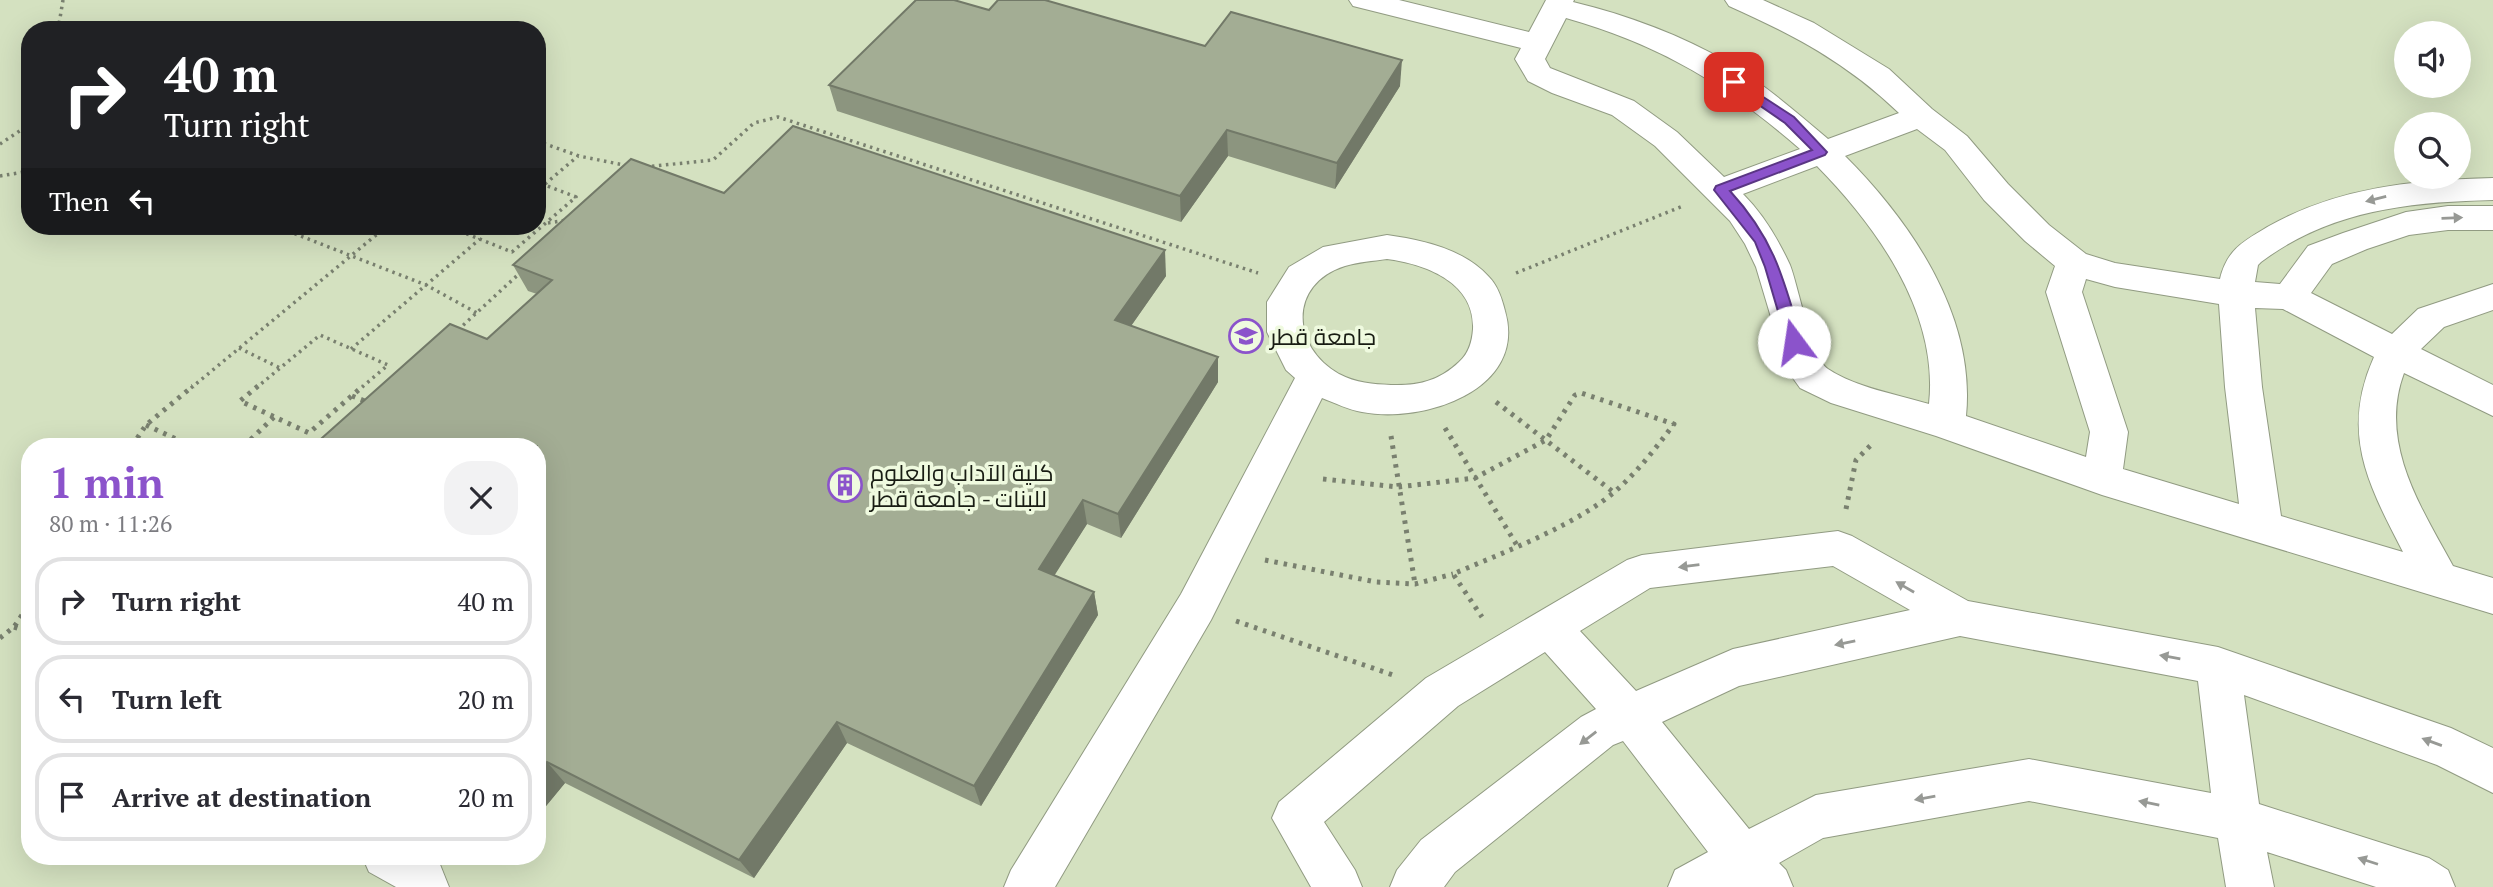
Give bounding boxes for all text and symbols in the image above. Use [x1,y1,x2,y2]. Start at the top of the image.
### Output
map controls [2394,21,2471,189]
button: sound [2394,21,2471,98]
text: 40 m [164,41,278,106]
icon: right [49,49,140,140]
pin [1704,52,1764,112]
icon: arrive [1715,63,1753,101]
text: Turn right [164,104,310,146]
button: search [2394,112,2471,189]
icon: left [123,182,161,220]
text: Then [49,184,109,218]
one-way arrow [2365,194,2387,205]
one-way arrow [2442,213,2464,224]
position arrow [1757,305,1831,379]
school or university icon: جامعة قطر [1227,317,1265,355]
place label: جامعة قطر [1268,321,1376,352]
text: 1 min [49,454,164,510]
place label: كلية الآداب والعلوم للبنات - جامعة قطر [868,457,1054,514]
button: close [444,461,518,535]
building icon: كلية الآداب والعلوم للبنات - جامعة قطر [826,466,864,504]
text: 80 m · 11:26 [49,508,172,539]
one-way arrow [1678,561,1700,572]
one-way arrow [1895,581,1915,593]
icon: right [53,582,91,620]
text: Turn right [112,584,241,618]
text: 40 m [458,584,514,618]
one-way arrow [1834,638,1856,649]
one-way arrow [2158,651,2180,662]
icon: left [53,680,91,718]
text: Turn left [112,682,222,716]
text: 20 m [458,682,514,716]
one-way arrow [1579,731,1597,745]
one-way arrow [2422,736,2443,747]
icon: arrive [53,778,91,816]
text: Arrive at destination [112,780,371,814]
text: 20 m [458,780,514,814]
one-way arrow [1914,793,1936,804]
one-way arrow [2138,797,2160,808]
one-way arrow [2358,856,2379,866]

